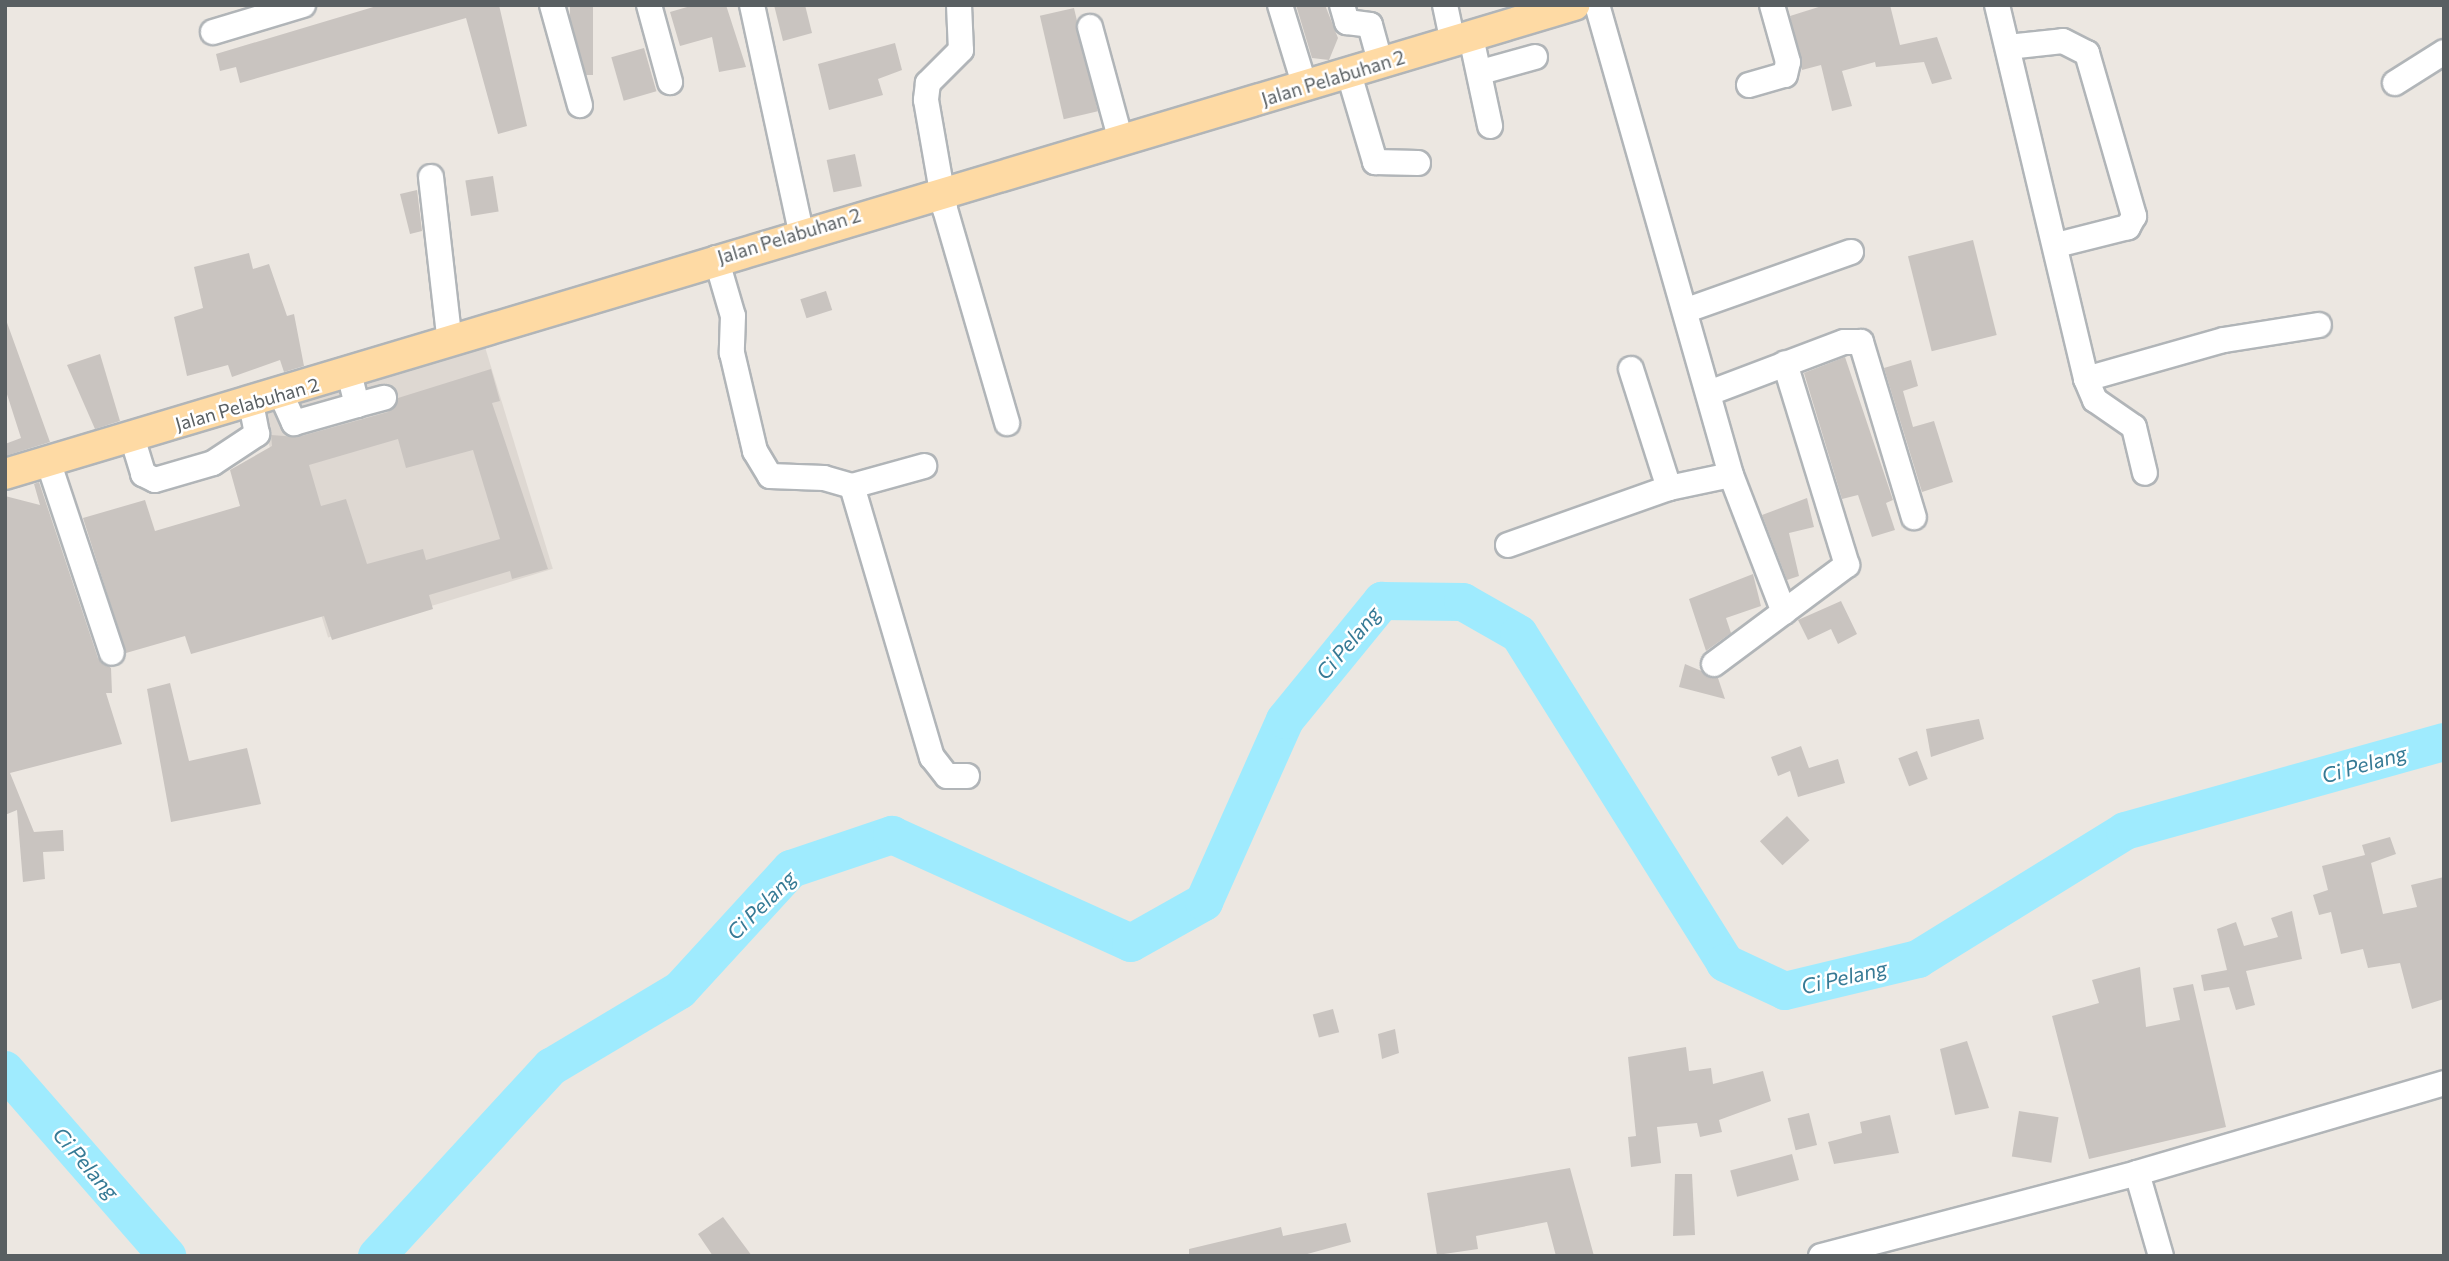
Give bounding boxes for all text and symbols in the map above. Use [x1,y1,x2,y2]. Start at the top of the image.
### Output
street label: Jalan Pelabuhan 2 [1258,45,1408,111]
street label: Jalan Pelabuhan 2 [714,203,864,269]
street label: Jalan Pelabuhan 2 [172,373,322,435]
water label: Ci Pelang [1310,601,1386,685]
water label: Ci Pelang [2319,740,2409,788]
water label: Ci Pelang [721,865,801,945]
water label: Ci Pelang [1799,955,1889,999]
water label: Ci Pelang [48,1122,124,1204]

